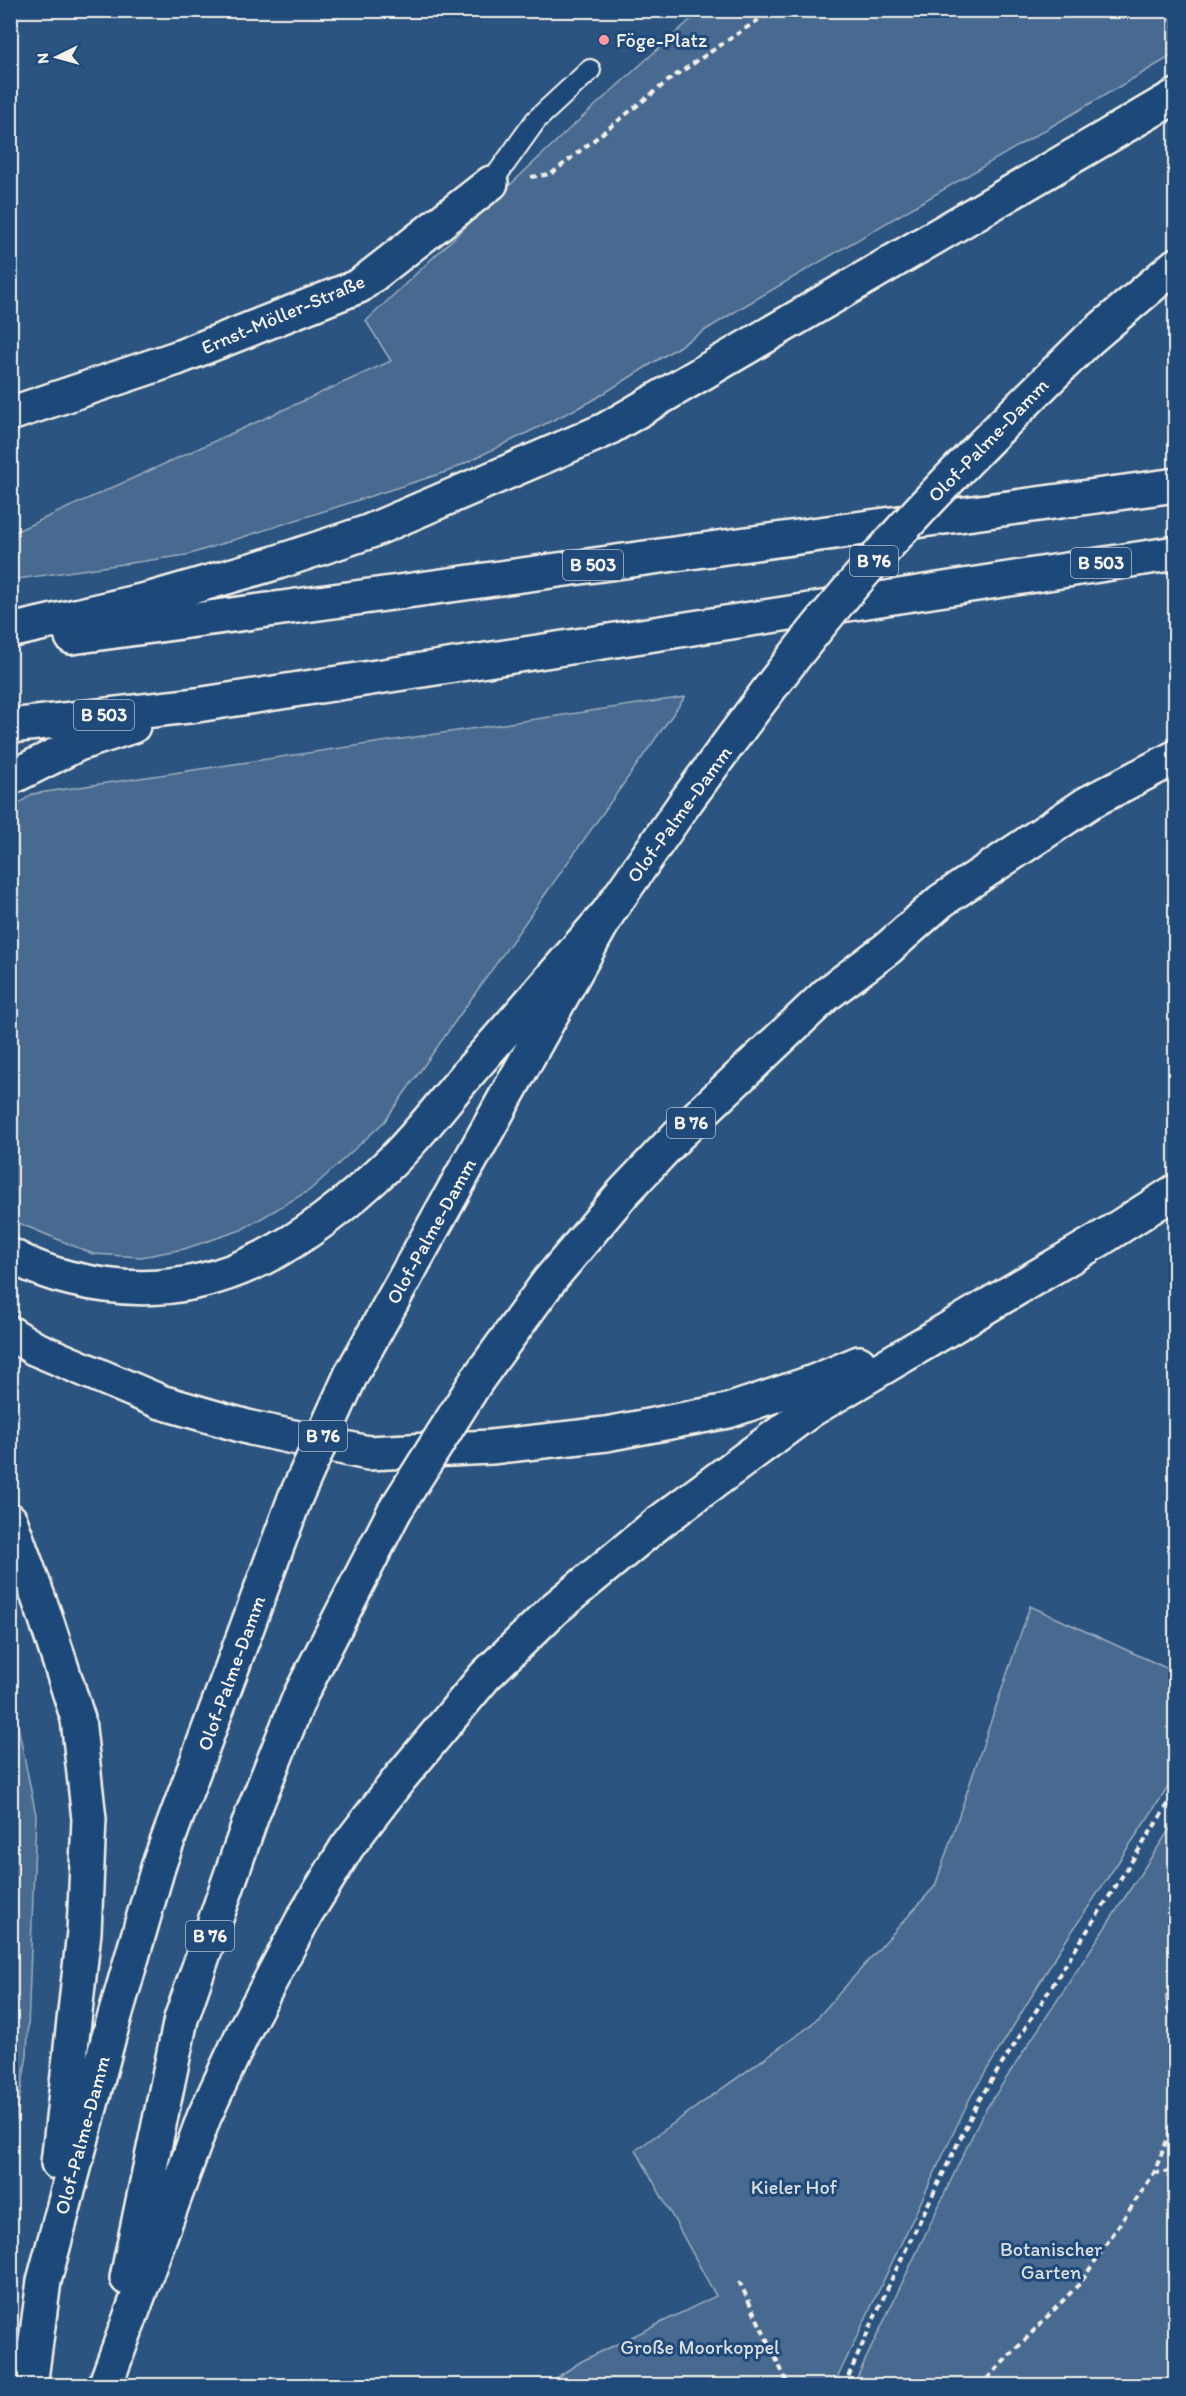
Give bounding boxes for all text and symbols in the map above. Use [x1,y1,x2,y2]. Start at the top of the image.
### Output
north arrow [27,27,87,87]
place label: Föge-Platz [616,28,708,52]
marker: Föge-Platz [597,33,611,47]
text: N [33,52,52,64]
street label: Ernst-Möller-Straße [198,269,368,359]
street label: Olof-Palme-Damm [923,373,1053,507]
road number: B 76 [850,546,898,576]
road number: B 503 [1071,548,1131,578]
road number: B 503 [563,550,623,580]
road number: B 503 [74,700,134,730]
street label: Olof-Palme-Damm [621,741,737,887]
road number: B 76 [667,1108,715,1138]
street label: Olof-Palme-Damm [381,1154,481,1308]
road number: B 76 [299,1421,347,1451]
street label: Olof-Palme-Damm [192,1592,270,1754]
road number: B 76 [186,1921,234,1951]
street label: Olof-Palme-Damm [49,2053,115,2217]
park label: Kieler Hof [751,2175,838,2199]
park label: Botanischer Garten [1000,2237,1102,2284]
park label: Große Moorkoppel [620,2335,780,2359]

